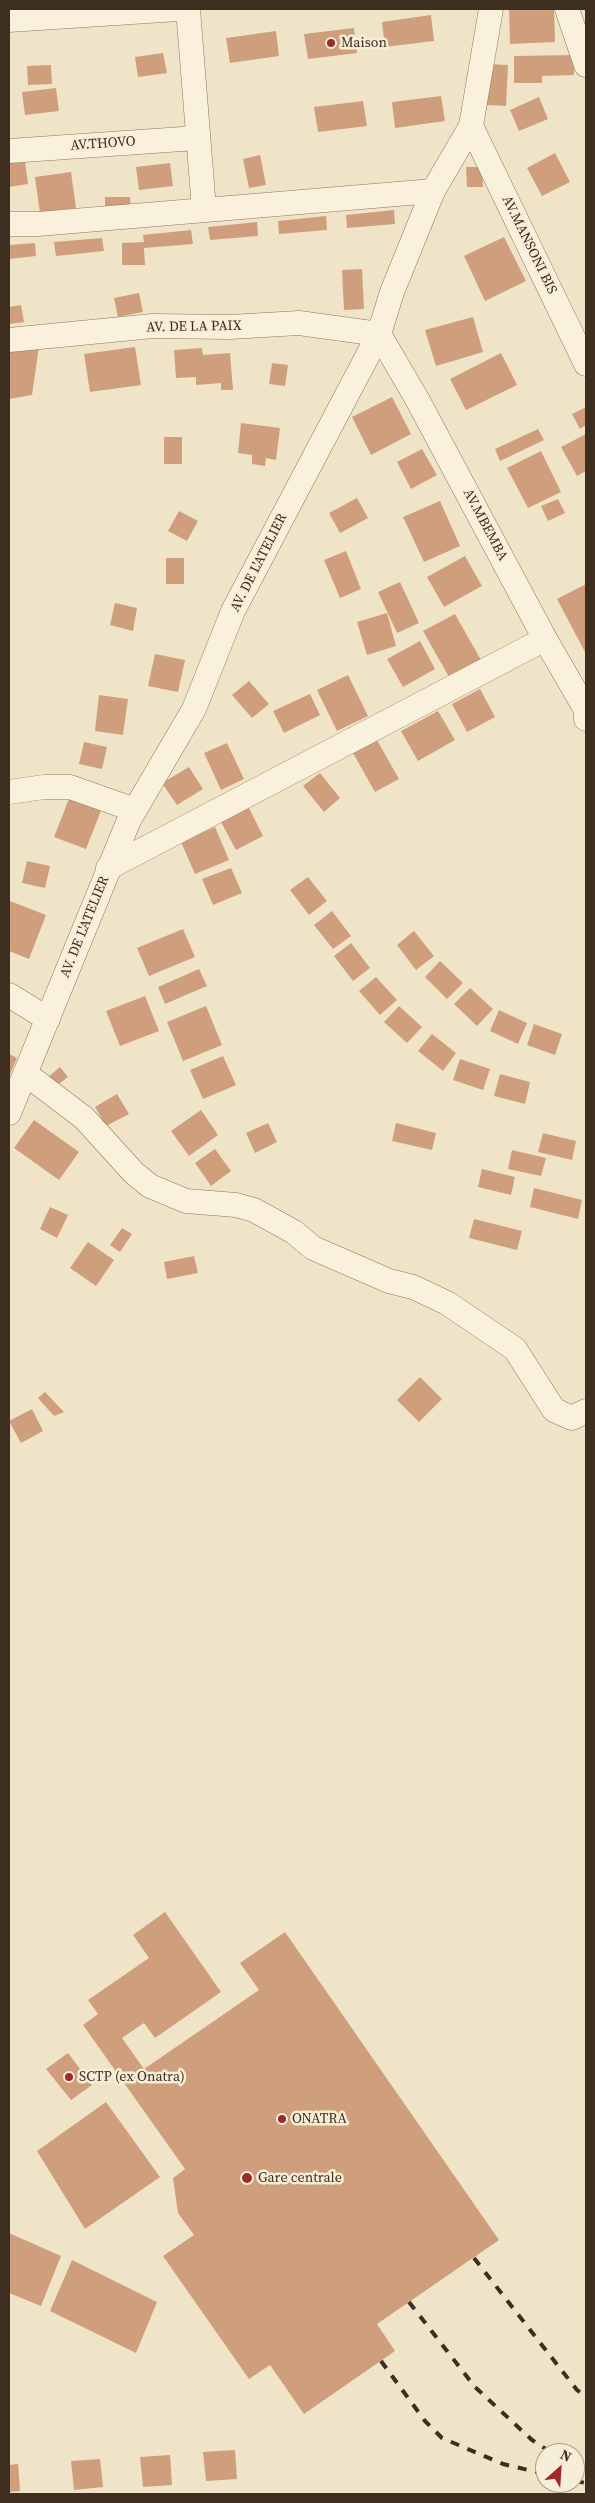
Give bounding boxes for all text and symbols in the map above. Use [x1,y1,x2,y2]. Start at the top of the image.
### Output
place label: Maison [341,35,387,51]
marker: Maison [325,37,337,49]
street label: AV.THOVO [70,133,136,155]
street label: AV.MANSONI BIS [498,193,560,297]
street label: AV. DE LA PAIX [146,318,242,336]
street label: AV.MBEMBA [459,486,511,564]
street label: AV. DE L'ATELIER [227,511,291,615]
street label: AV. DE L'ATELIER [57,874,113,980]
place label: SCTP (ex Onatra) [79,2069,185,2085]
marker: SCTP (ex Onatra) [63,2071,75,2083]
place label: ONATRA [292,2111,347,2127]
marker: ONATRA [276,2113,288,2125]
place label: Gare centrale [258,2170,342,2186]
marker: Gare centrale [240,2171,254,2185]
north arrow [535,2443,585,2493]
text: N [557,2444,575,2467]

